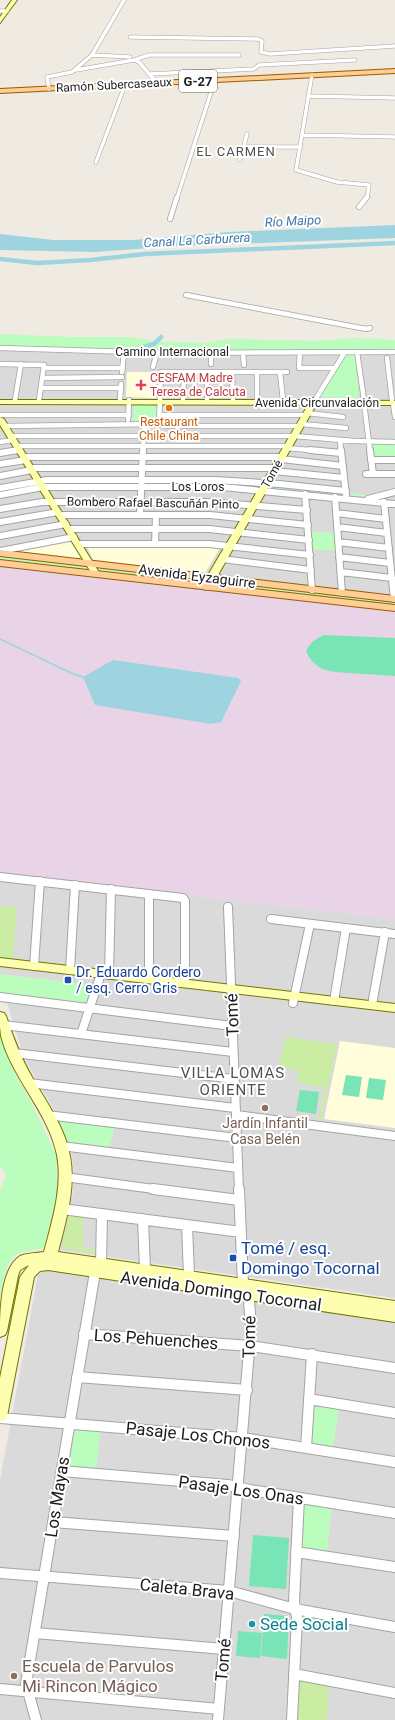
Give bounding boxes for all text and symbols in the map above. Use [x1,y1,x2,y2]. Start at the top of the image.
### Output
road number: G-27 [179,70,217,92]
street label: Ramón Subercaseaux [56,75,172,95]
district label: EL CARMEN [196,144,276,159]
water label: Río Maipo [264,212,322,230]
water label: Canal La Carburera [143,230,251,250]
street label: Camino Internacional [115,345,229,359]
place label: CESFAM Madre Teresa de Calcuta [150,371,246,399]
marker: CESFAM Madre Teresa de Calcuta [135,379,147,391]
street label: Avenida Circunvalación [255,396,379,410]
marker: Restaurant Chile China [164,403,174,413]
place label: Restaurant Chile China [139,415,199,443]
street label: Tomé [258,457,286,491]
street label: Los Loros [172,480,224,494]
street label: Bombero Rafael Bascuñán Pinto [67,494,239,512]
street label: Avenida Eyzaguirre [138,561,256,591]
place label: Dr. Eduardo Cordero / esq. Cerro Gris [76,964,201,996]
marker: Dr. Eduardo Cordero / esq. Cerro Gris [63,975,73,985]
street label: Tomé [221,993,243,1037]
district label: VILLA LOMAS ORIENTE [181,1064,285,1099]
marker: Jardín Infantil Casa Belén [260,1103,270,1113]
place label: Jardín Infantil Casa Belén [222,1115,308,1147]
place label: Tomé / esq. Domingo Tocornal [241,1238,380,1278]
marker: Tomé / esq. Domingo Tocornal [228,1253,238,1263]
street label: Avenida Domingo Tocornal [119,1267,323,1315]
street label: Tomé [239,1315,259,1359]
street label: Los Pehuenches [93,1325,219,1353]
street label: Pasaje Los Chonos [125,1417,271,1453]
street label: Los Mayas [41,1455,73,1539]
street label: Pasaje Los Onas [177,1471,305,1509]
street label: Caleta Brava [139,1574,235,1604]
place label: Sede Social [260,1614,348,1634]
marker: Sede Social [247,1619,257,1629]
street label: Tomé [211,1638,235,1682]
place label: Escuela de Parvulos Mi Rincon Mágico [22,1656,174,1696]
marker: Escuela de Parvulos Mi Rincon Mágico [9,1671,19,1681]

